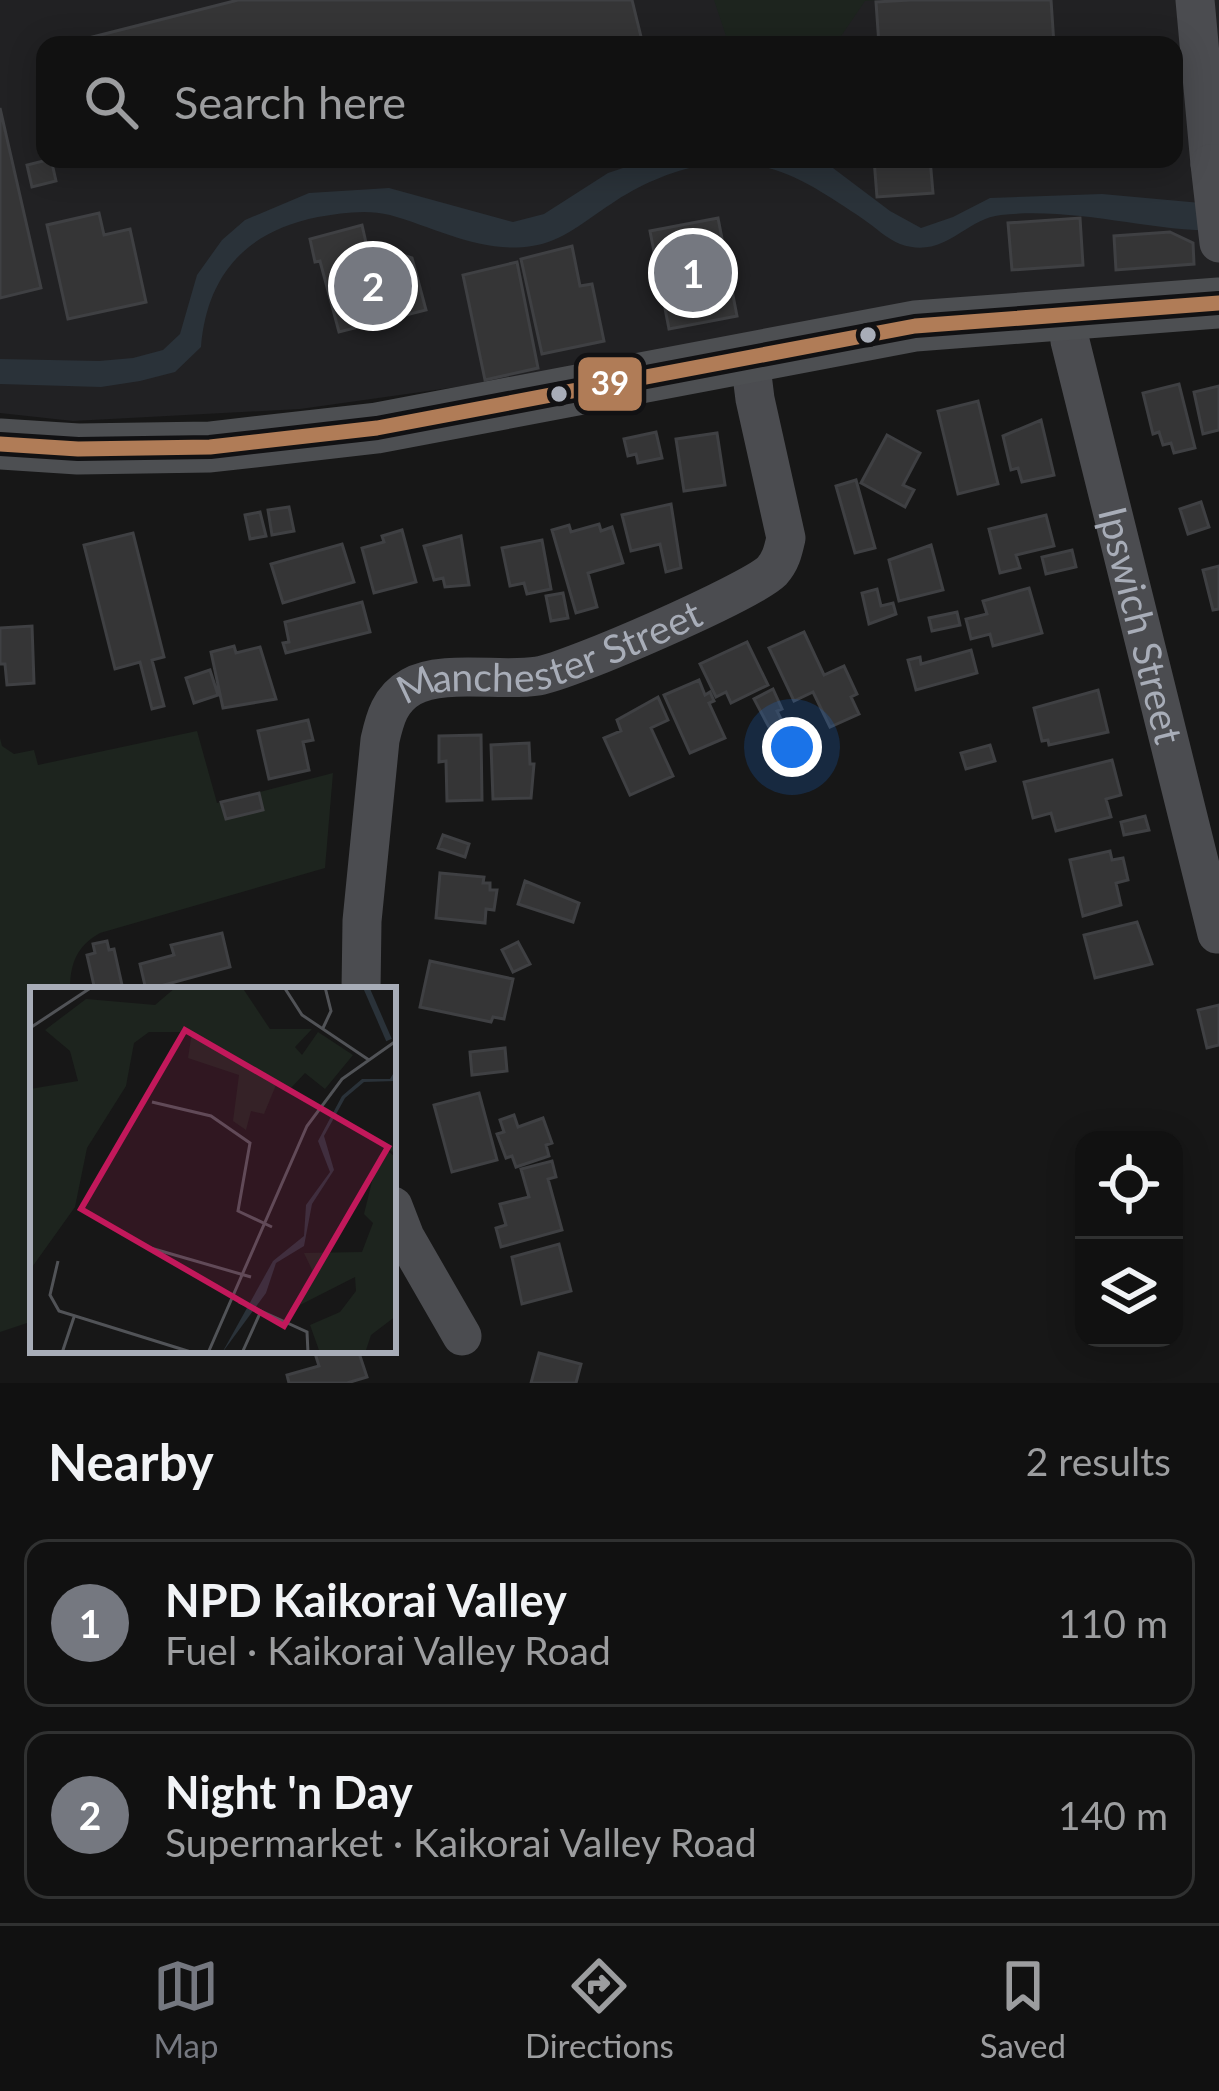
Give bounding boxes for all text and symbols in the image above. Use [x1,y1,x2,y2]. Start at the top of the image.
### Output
search box [36,36,1183,168]
icon: search [78,69,144,135]
text: Search here [174,75,406,129]
pin: 1 [654,228,732,318]
pin: 2 [334,241,412,331]
unlabelled marker [857,324,879,346]
line badge: 39 [576,355,644,413]
text: 39 [591,362,629,402]
unlabelled marker [548,383,570,405]
street label: Ipswich Street [1090,502,1193,748]
street label: Manchester Street [389,590,708,712]
your location [762,717,822,777]
inset map [30,987,396,1353]
map controls [1075,1131,1183,1347]
button: locate [1075,1131,1183,1239]
button: layers [1075,1239,1183,1347]
text: Nearby [48,1431,214,1492]
text: 2 results [1026,1438,1171,1484]
text: NPD Kaikorai Valley [165,1573,567,1627]
text: 1 [79,1600,101,1646]
text: 110 m [1058,1600,1168,1646]
text: Fuel · Kaikorai Valley Road [165,1627,611,1673]
text: Night 'n Day [165,1765,413,1819]
text: 2 [79,1792,101,1838]
text: 140 m [1058,1792,1168,1838]
text: Supermarket · Kaikorai Valley Road [165,1819,757,1865]
tab: Map [153,1953,219,2065]
tab: Directions [525,1953,674,2065]
tab: Saved [980,1953,1066,2065]

